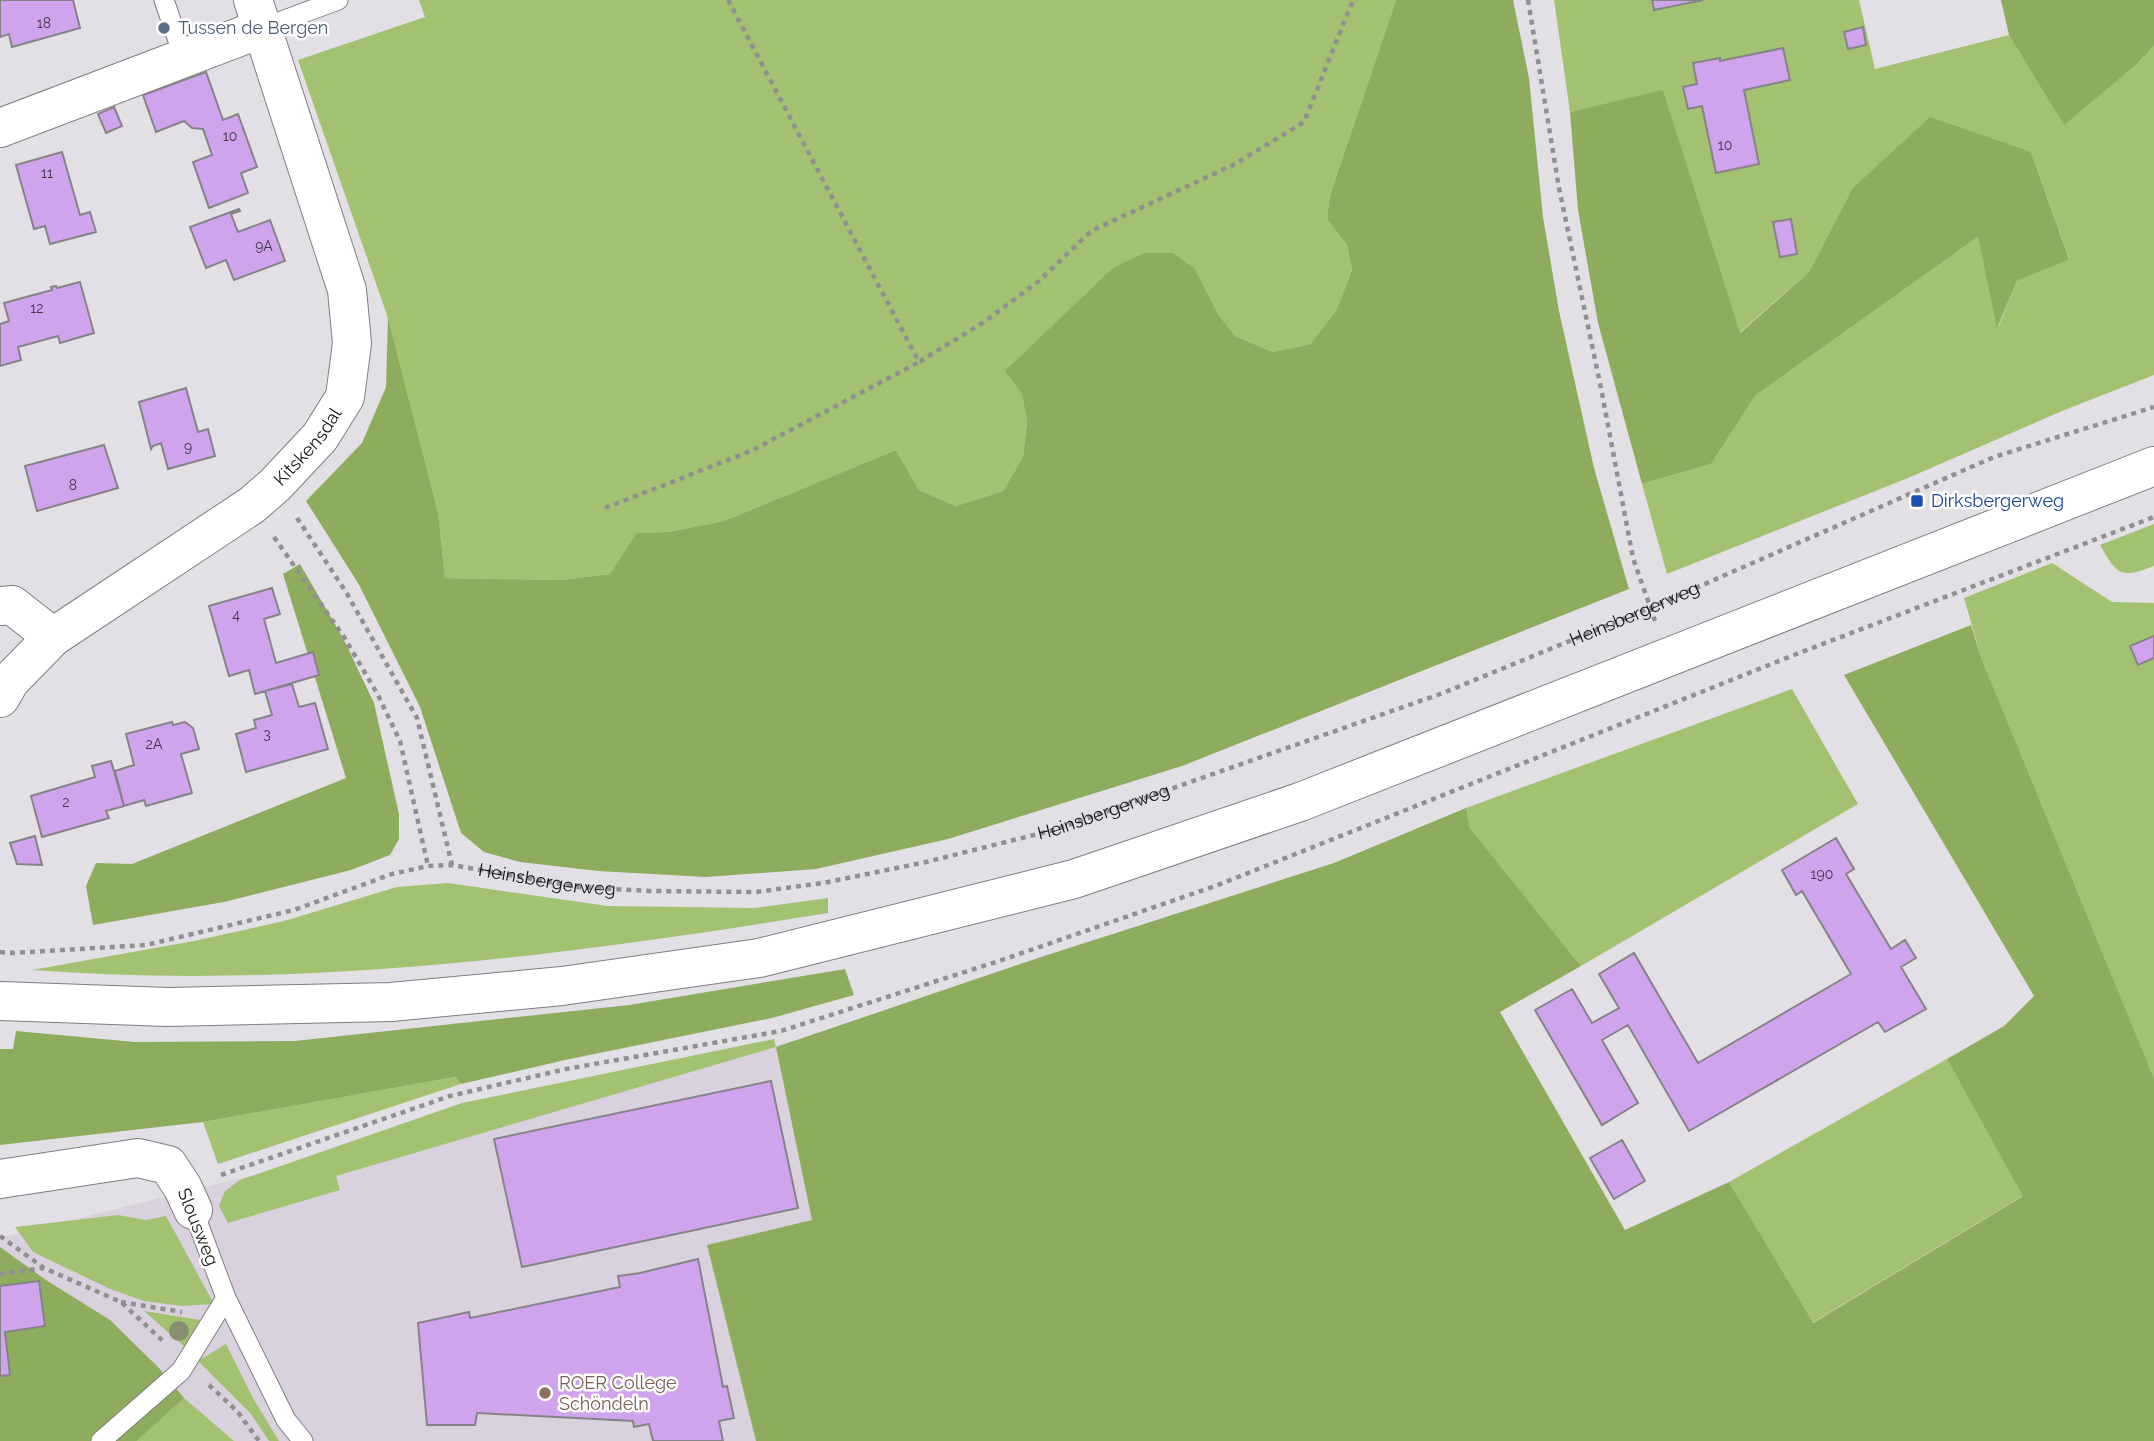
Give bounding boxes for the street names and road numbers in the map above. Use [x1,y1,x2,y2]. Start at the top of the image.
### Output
street label: Kitskensdal [269,404,346,490]
street label: Heinsbergerweg [1566,577,1702,650]
street label: Heinsbergerweg [1035,779,1172,844]
street label: Heinsbergerweg [477,859,616,899]
street label: Slousweg [173,1185,224,1269]

